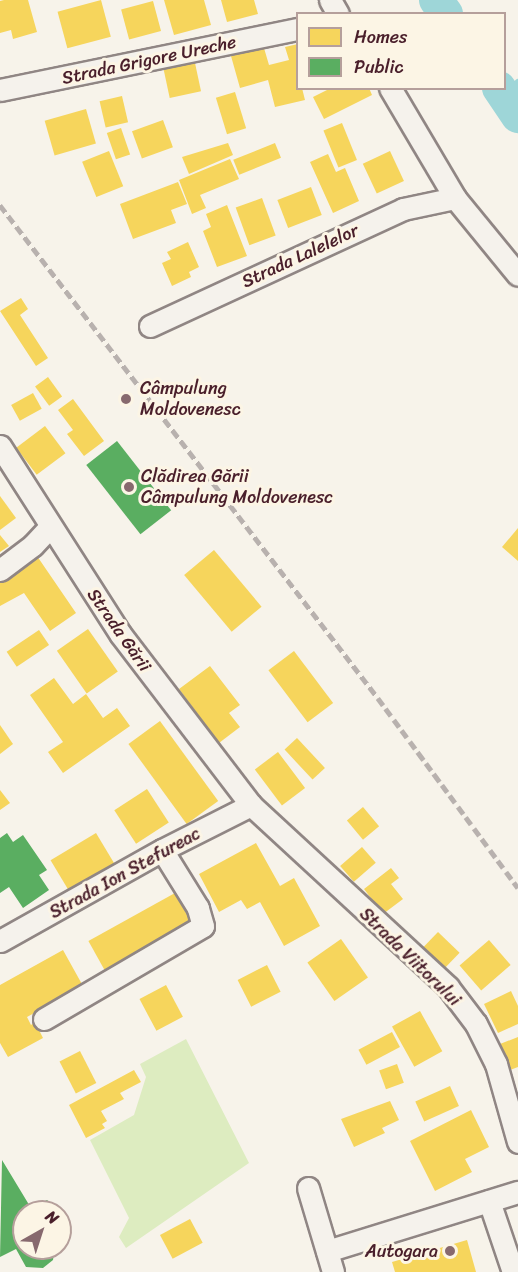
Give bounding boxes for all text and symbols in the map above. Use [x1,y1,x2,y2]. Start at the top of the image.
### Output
legend [296,12,506,90]
text: Homes [354,21,407,53]
street label: Strada Grigore Ureche [60,31,238,89]
text: Public [354,51,404,83]
street label: Strada Lalelelor [238,220,362,292]
place label: Câmpulung Moldovenesc [140,378,241,420]
marker: Câmpulung Moldovenesc [117,390,135,408]
place label: Clădirea Gării Câmpulung Moldovenesc [141,466,333,508]
marker: Clădirea Gării Câmpulung Moldovenesc [122,480,136,494]
street label: Strada Gării [83,584,155,676]
street label: Strada Ion Stefureac [46,822,204,924]
street label: Strada Viitorului [355,903,465,1011]
north arrow [12,1200,72,1260]
text: N [39,1202,66,1232]
place label: Autogara [365,1240,438,1262]
marker: Autogara [443,1244,457,1258]

